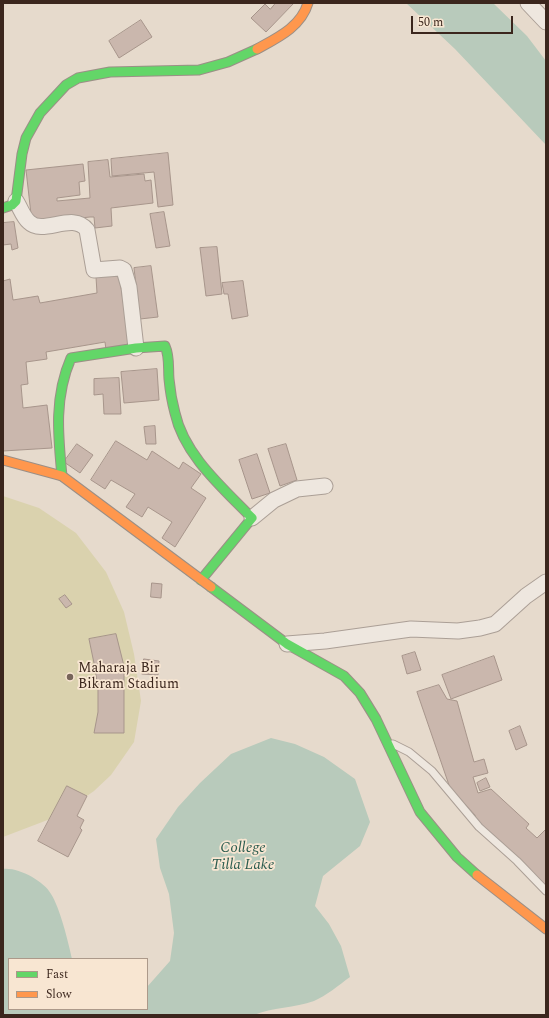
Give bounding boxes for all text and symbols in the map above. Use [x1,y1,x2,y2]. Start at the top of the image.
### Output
scale bar [413,8,515,34]
text: 50 m [418,13,443,32]
place label: Maharaja Bir Bikram Stadium [78,661,179,694]
marker: Maharaja Bir Bikram Stadium [65,672,75,682]
water label: College Tilla Lake [212,840,274,875]
legend [8,958,148,1010]
text: Fast [46,965,68,984]
text: Slow [46,985,71,1004]

